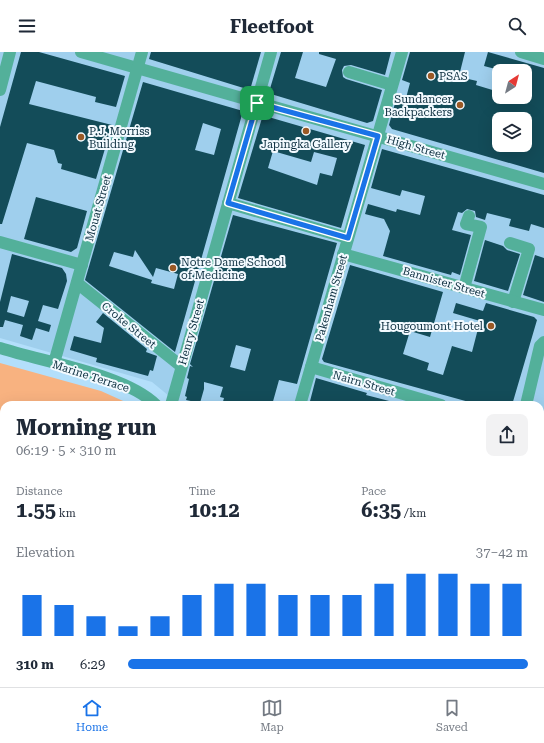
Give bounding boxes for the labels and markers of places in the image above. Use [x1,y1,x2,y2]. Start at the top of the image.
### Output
place label: PSAS [439,70,468,83]
marker: PSAS [426,71,436,81]
pin [240,86,274,120]
place label: Sundancer Backpackers [384,93,452,119]
marker: Sundancer Backpackers [455,100,465,110]
place label: P.J. Morriss Building [89,125,150,151]
marker: Japingka Gallery [301,126,311,136]
marker: P.J. Morriss Building [76,132,86,142]
place label: Japingka Gallery [261,138,352,151]
place label: Notre Dame School of Medicine [181,256,285,282]
marker: Notre Dame School of Medicine [168,263,178,273]
place label: Hougoumont Hotel [381,320,484,333]
marker: Hougoumont Hotel [486,321,496,331]

